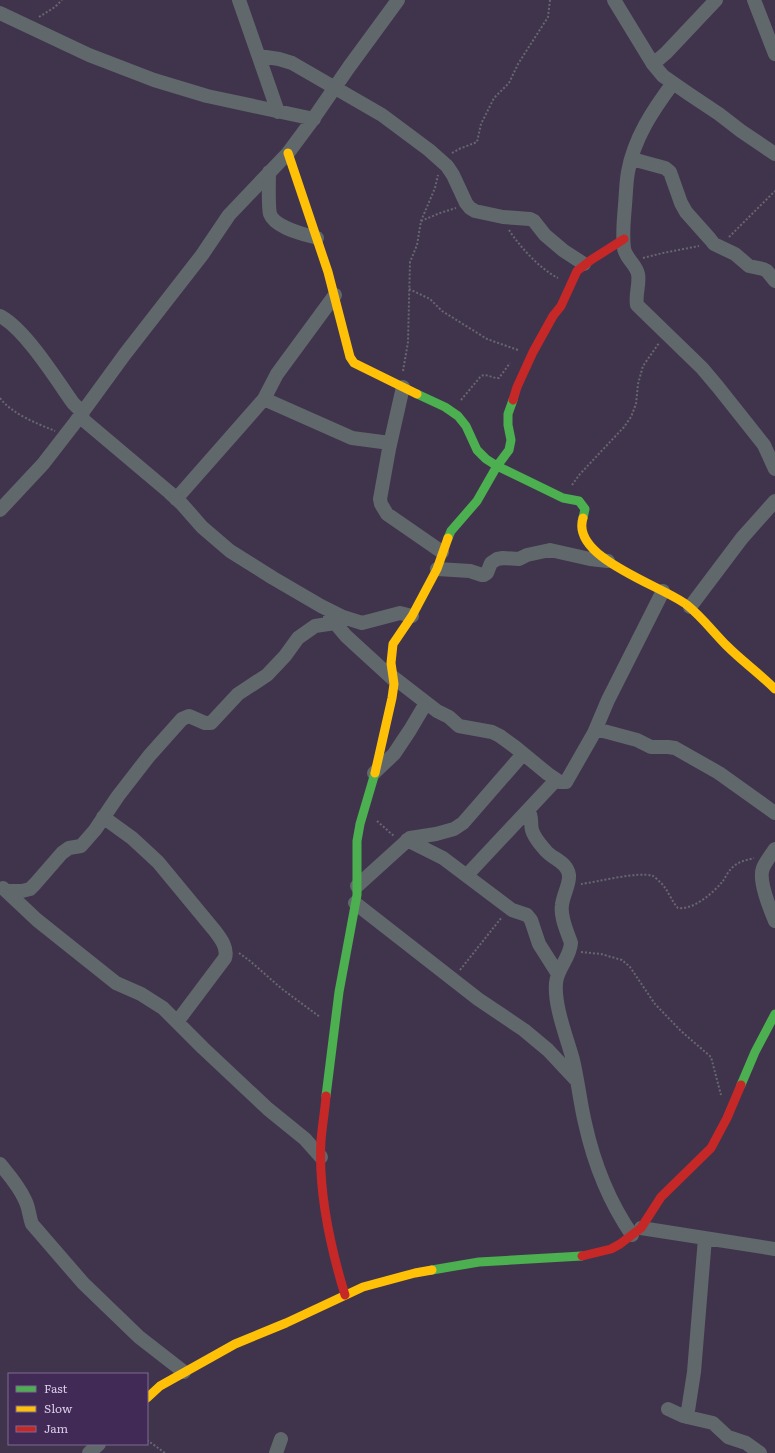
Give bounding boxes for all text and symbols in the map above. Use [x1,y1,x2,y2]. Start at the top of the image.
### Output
legend [8,1373,148,1445]
text: Fast [44,1379,68,1397]
text: Slow [44,1399,73,1417]
text: Jam [44,1419,69,1437]

